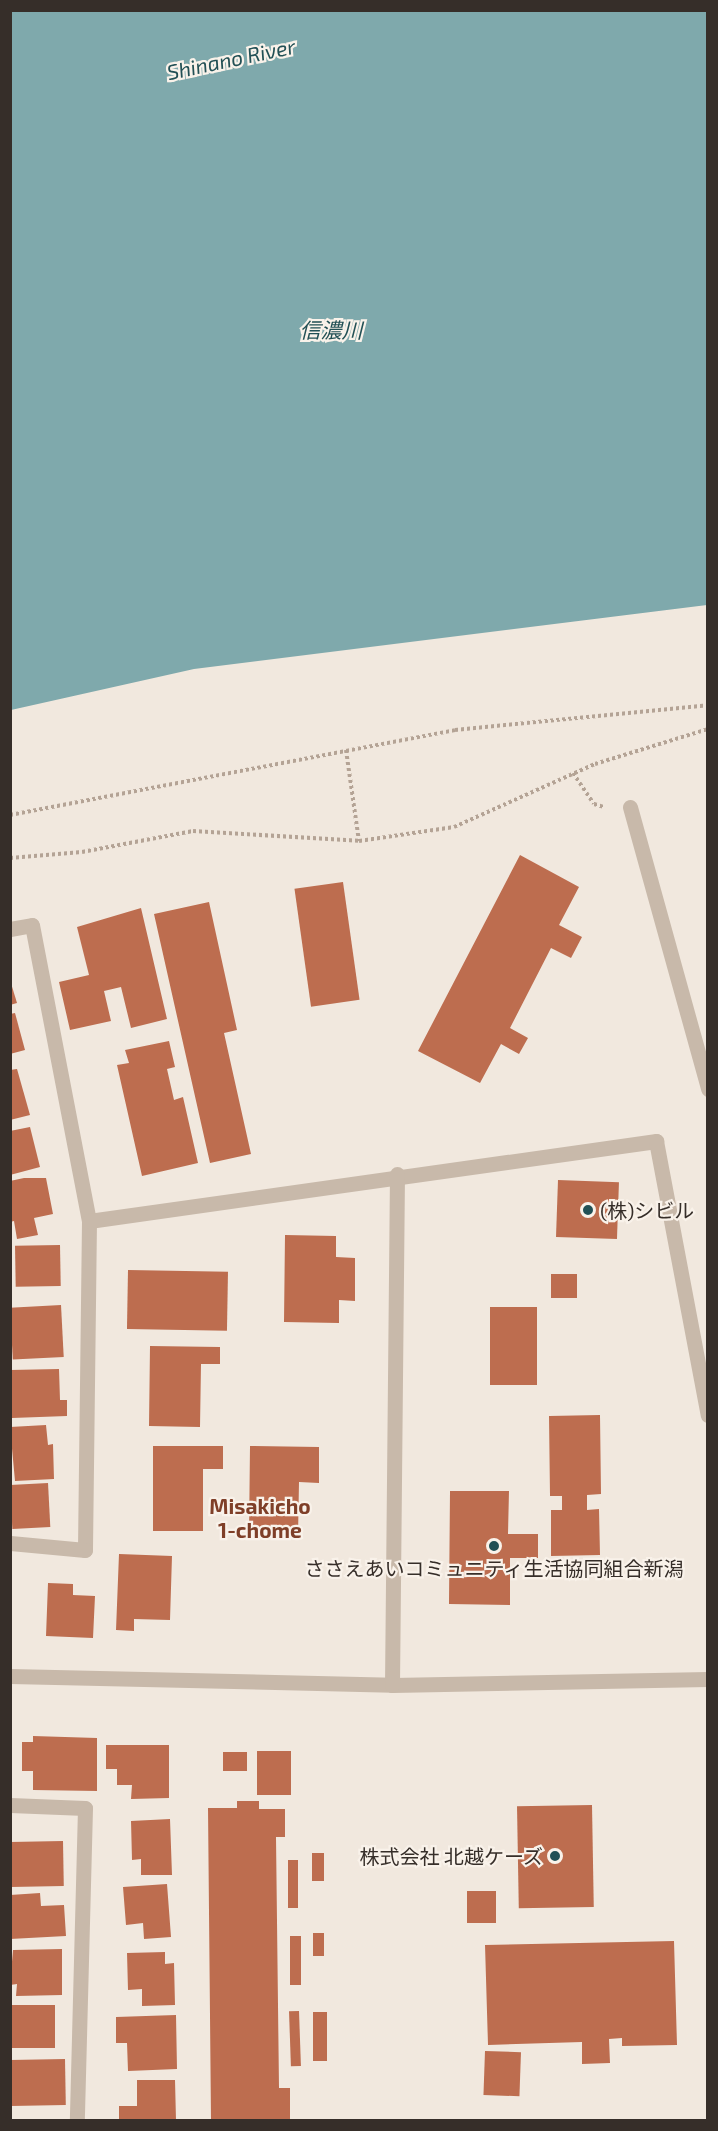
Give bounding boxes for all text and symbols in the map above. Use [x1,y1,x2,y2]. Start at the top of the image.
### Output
water label: Shinano River [164,33,298,85]
water label: 信濃川 [300,317,362,343]
place label: (株)シビル [600,1198,694,1222]
marker: (株)シビル [581,1203,595,1217]
district label: Misakicho 1-chome [209,1493,311,1543]
marker: ささえあいコミュニティ生活協同組合新潟 [487,1539,501,1553]
place label: ささえあいコミュニティ生活協同組合新潟 [304,1556,684,1580]
place label: 株式会社 北越ケーズ [359,1844,543,1868]
marker: 株式会社 北越ケーズ [548,1849,562,1863]

